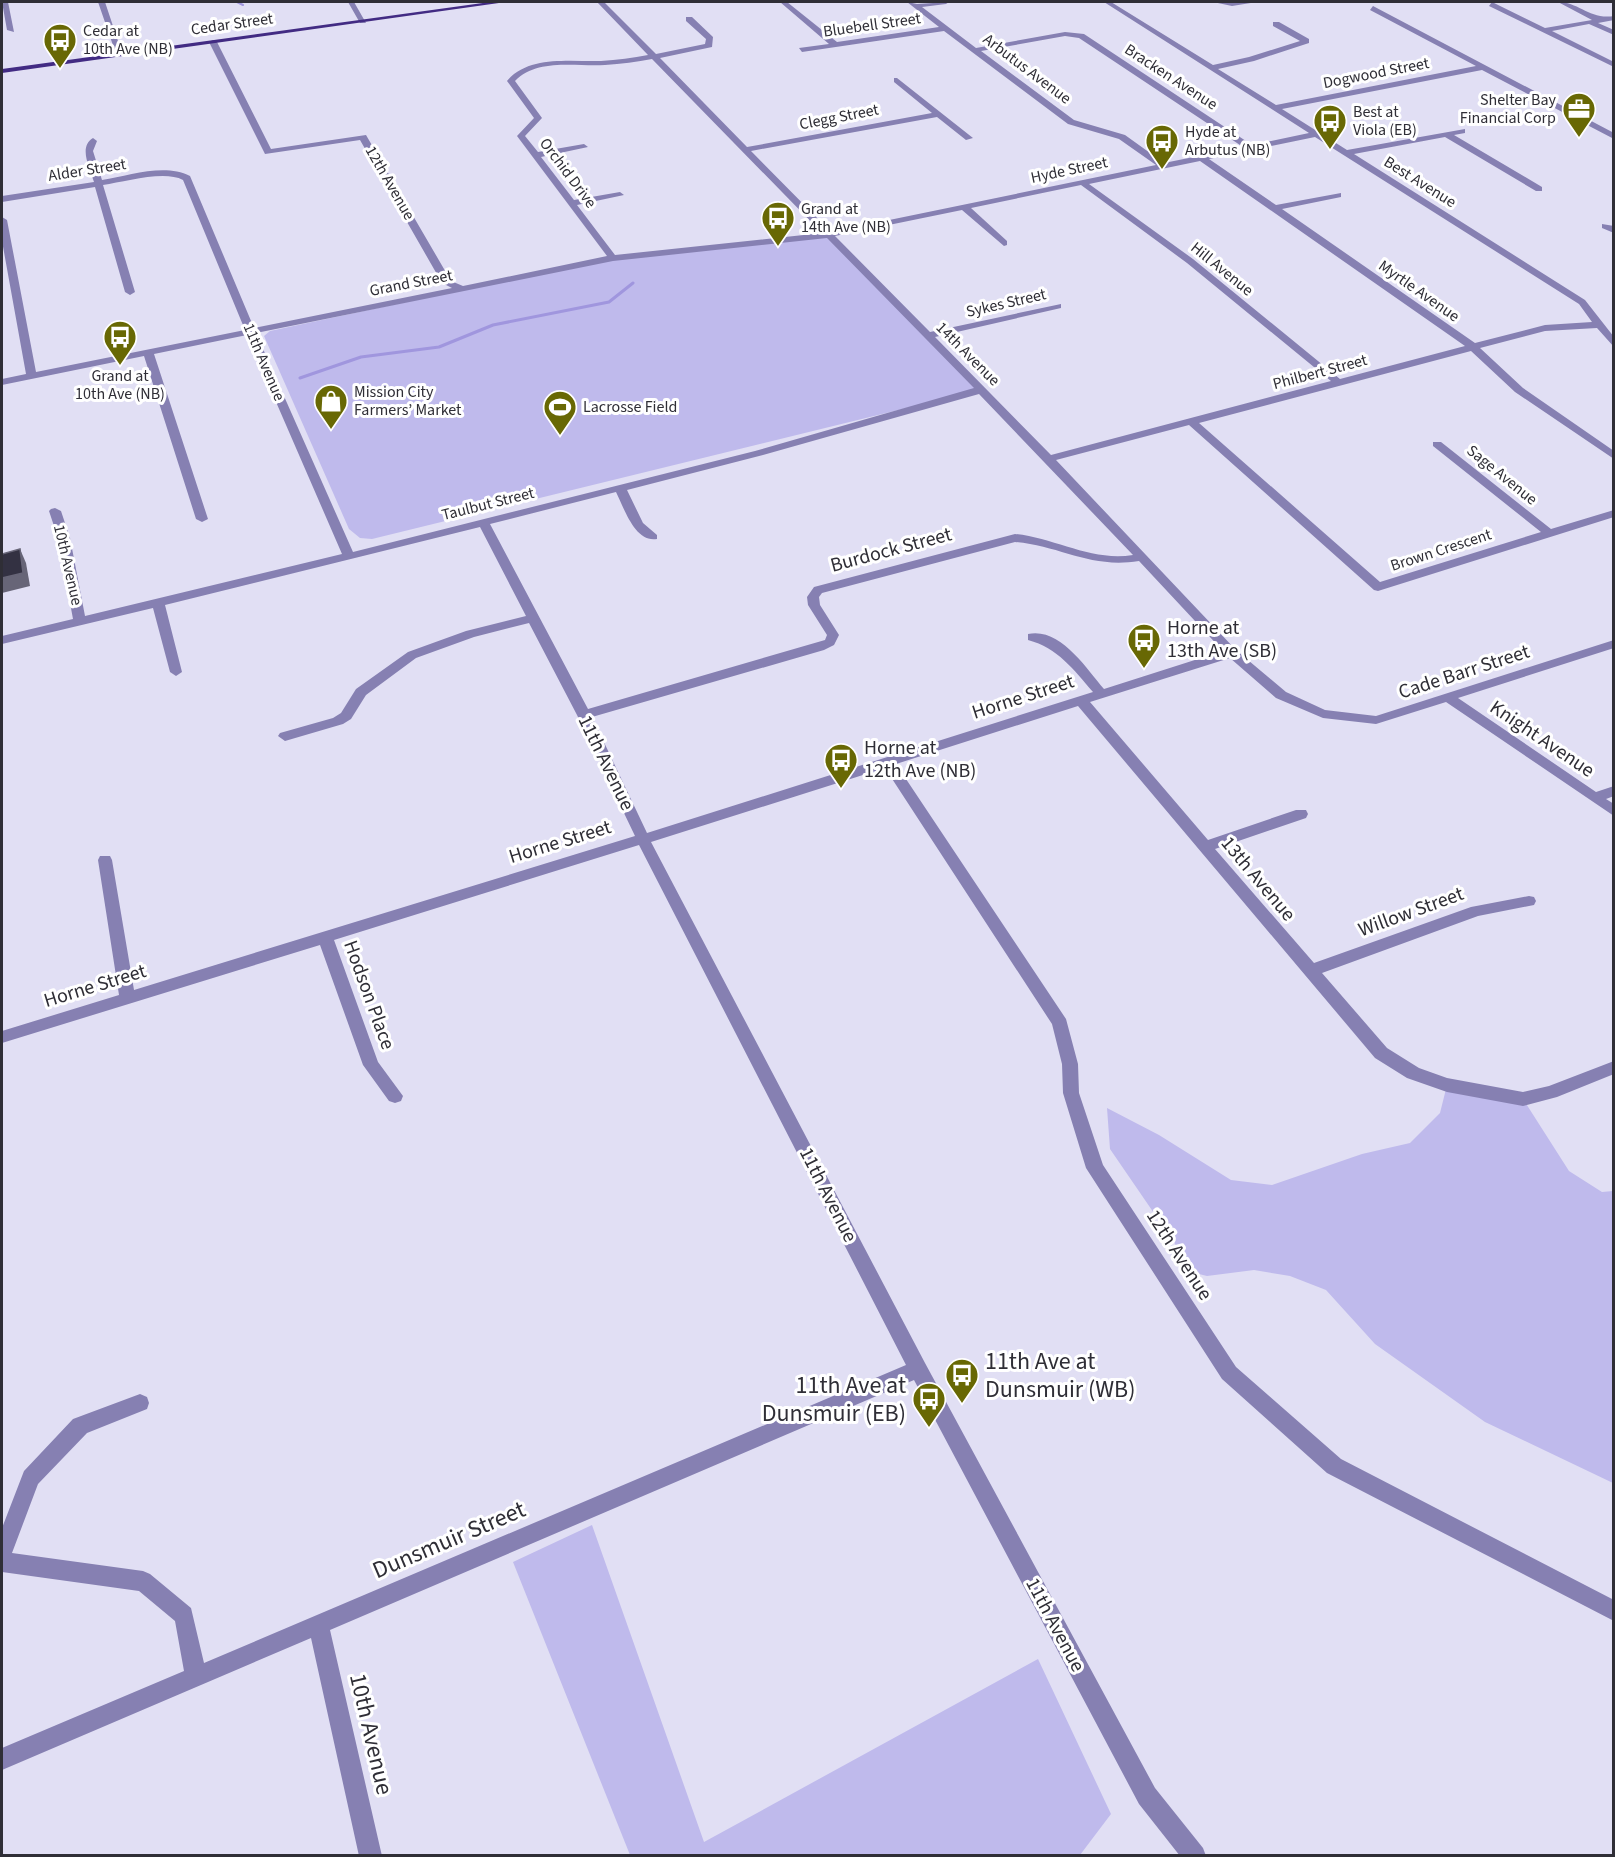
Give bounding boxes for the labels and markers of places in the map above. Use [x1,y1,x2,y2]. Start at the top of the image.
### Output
place label: Cedar at 10th Ave (NB) [83,20,173,60]
bus stop icon: Cedar at 10th Ave (NB) [42,22,78,69]
place label: Shelter Bay Financial Corp [1460,89,1557,129]
office icon: Shelter Bay Financial Corp [1561,91,1597,138]
place label: Best at Viola (EB) [1353,101,1417,141]
bus stop icon: Best at Viola (EB) [1312,103,1348,150]
place label: Hyde at Arbutus (NB) [1185,121,1270,161]
bus stop icon: Hyde at Arbutus (NB) [1144,123,1180,170]
place label: Grand at 14th Ave (NB) [801,198,891,238]
bus stop icon: Grand at 14th Ave (NB) [760,200,796,247]
bus stop icon: Grand at 10th Ave (NB) [102,319,138,366]
place label: Grand at 10th Ave (NB) [75,365,165,405]
place label: Mission City Farmers’ Market [354,381,462,421]
shop icon: Mission City Farmers’ Market [313,383,349,430]
sports icon: Lacrosse Field [542,389,578,436]
place label: Lacrosse Field [583,396,677,418]
place label: Horne at 13th Ave (SB) [1167,614,1277,665]
bus stop icon: Horne at 13th Ave (SB) [1126,622,1162,669]
place label: Horne at 12th Ave (NB) [864,734,976,785]
bus stop icon: Horne at 12th Ave (NB) [823,742,859,789]
place label: 11th Ave at Dunsmuir (WB) [985,1344,1136,1407]
bus stop icon: 11th Ave at Dunsmuir (WB) [944,1357,980,1404]
place label: 11th Ave at Dunsmuir (EB) [762,1368,906,1431]
bus stop icon: 11th Ave at Dunsmuir (EB) [911,1381,947,1428]

